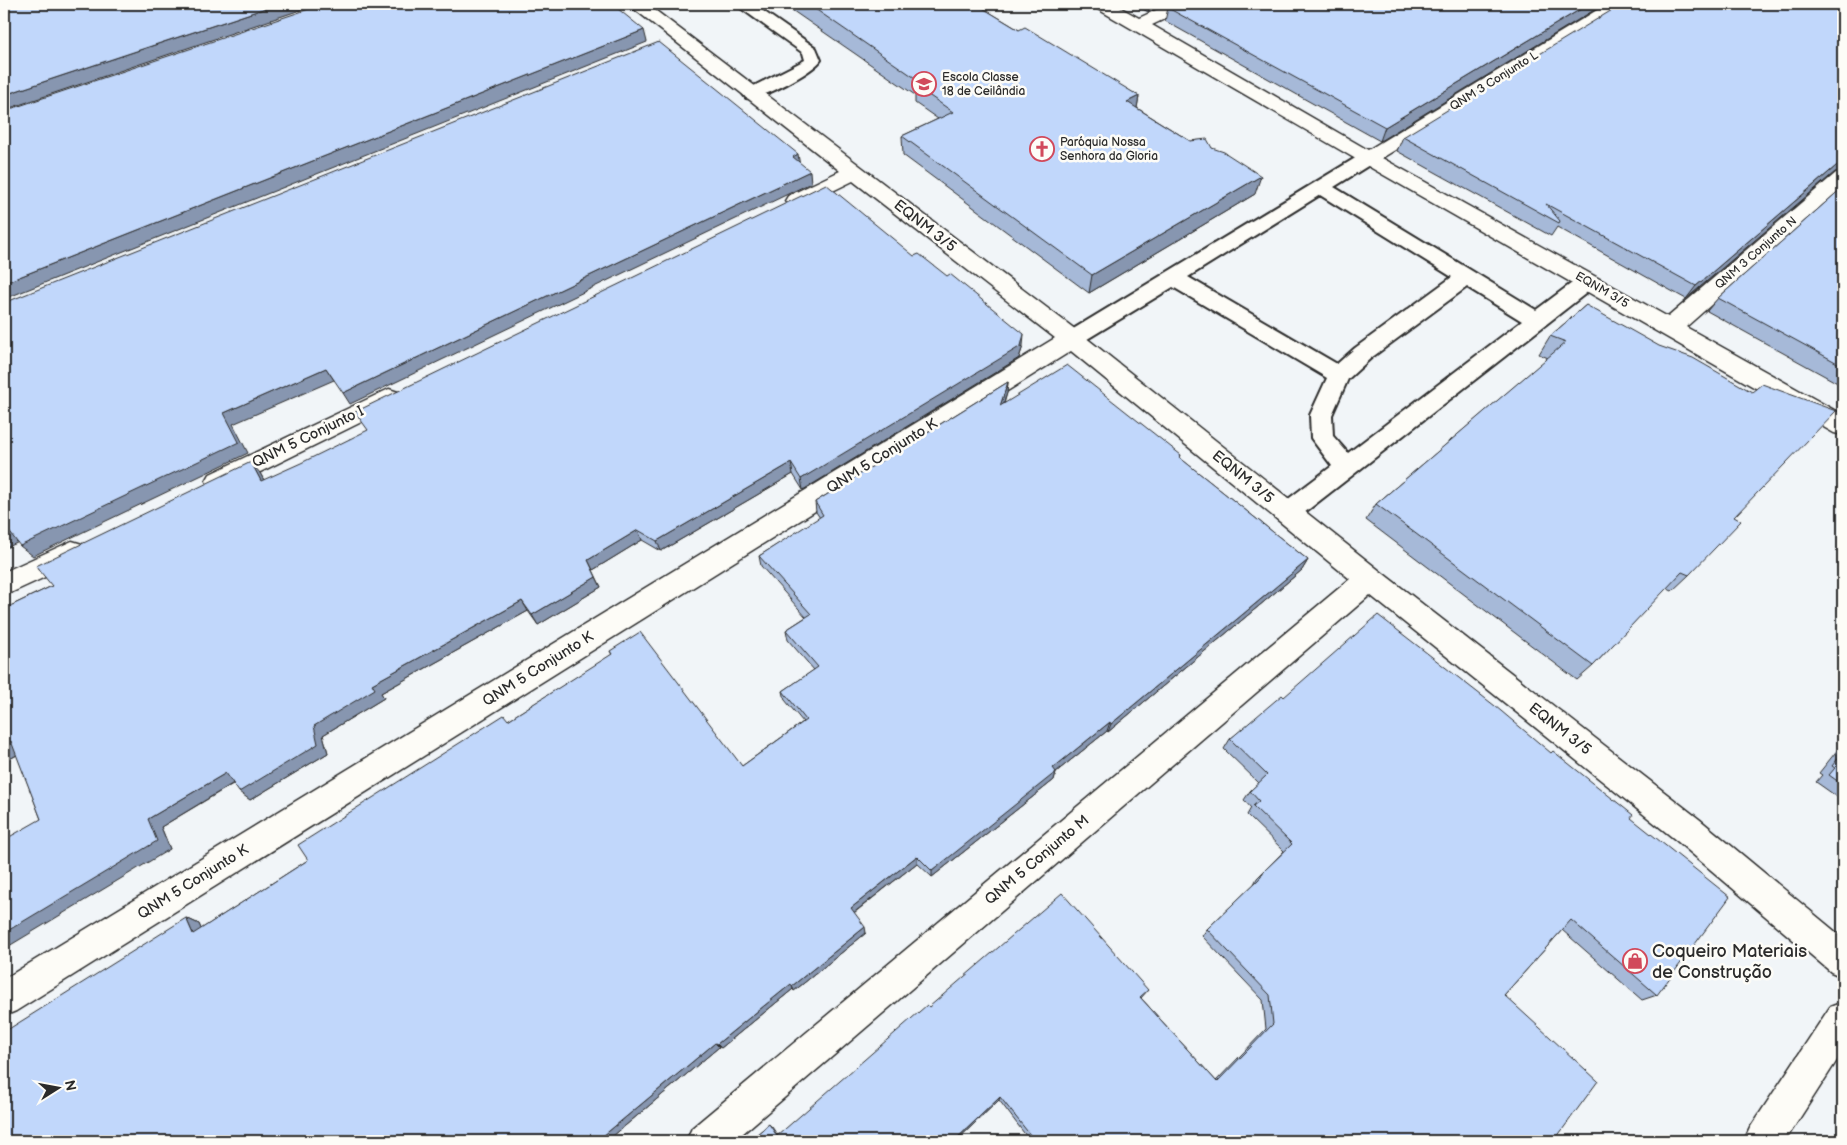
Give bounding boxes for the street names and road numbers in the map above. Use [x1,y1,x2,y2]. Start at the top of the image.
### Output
street label: QNM 3 Conjunto L [1447,48,1541,114]
street label: EQNM 3/5 [890,196,960,256]
street label: QNM 3 Conjunto N [1712,213,1800,293]
street label: EQNM 3/5 [1573,269,1632,311]
street label: QNM 5 Conjunto I [249,402,367,472]
street label: QNM 5 Conjunto K [823,414,941,498]
street label: EQNM 3/5 [1208,446,1278,508]
street label: QNM 5 Conjunto K [479,627,597,711]
street label: EQNM 3/5 [1525,699,1595,759]
street label: QNM 5 Conjunto M [981,811,1093,909]
street label: QNM 5 Conjunto K [134,840,252,924]

